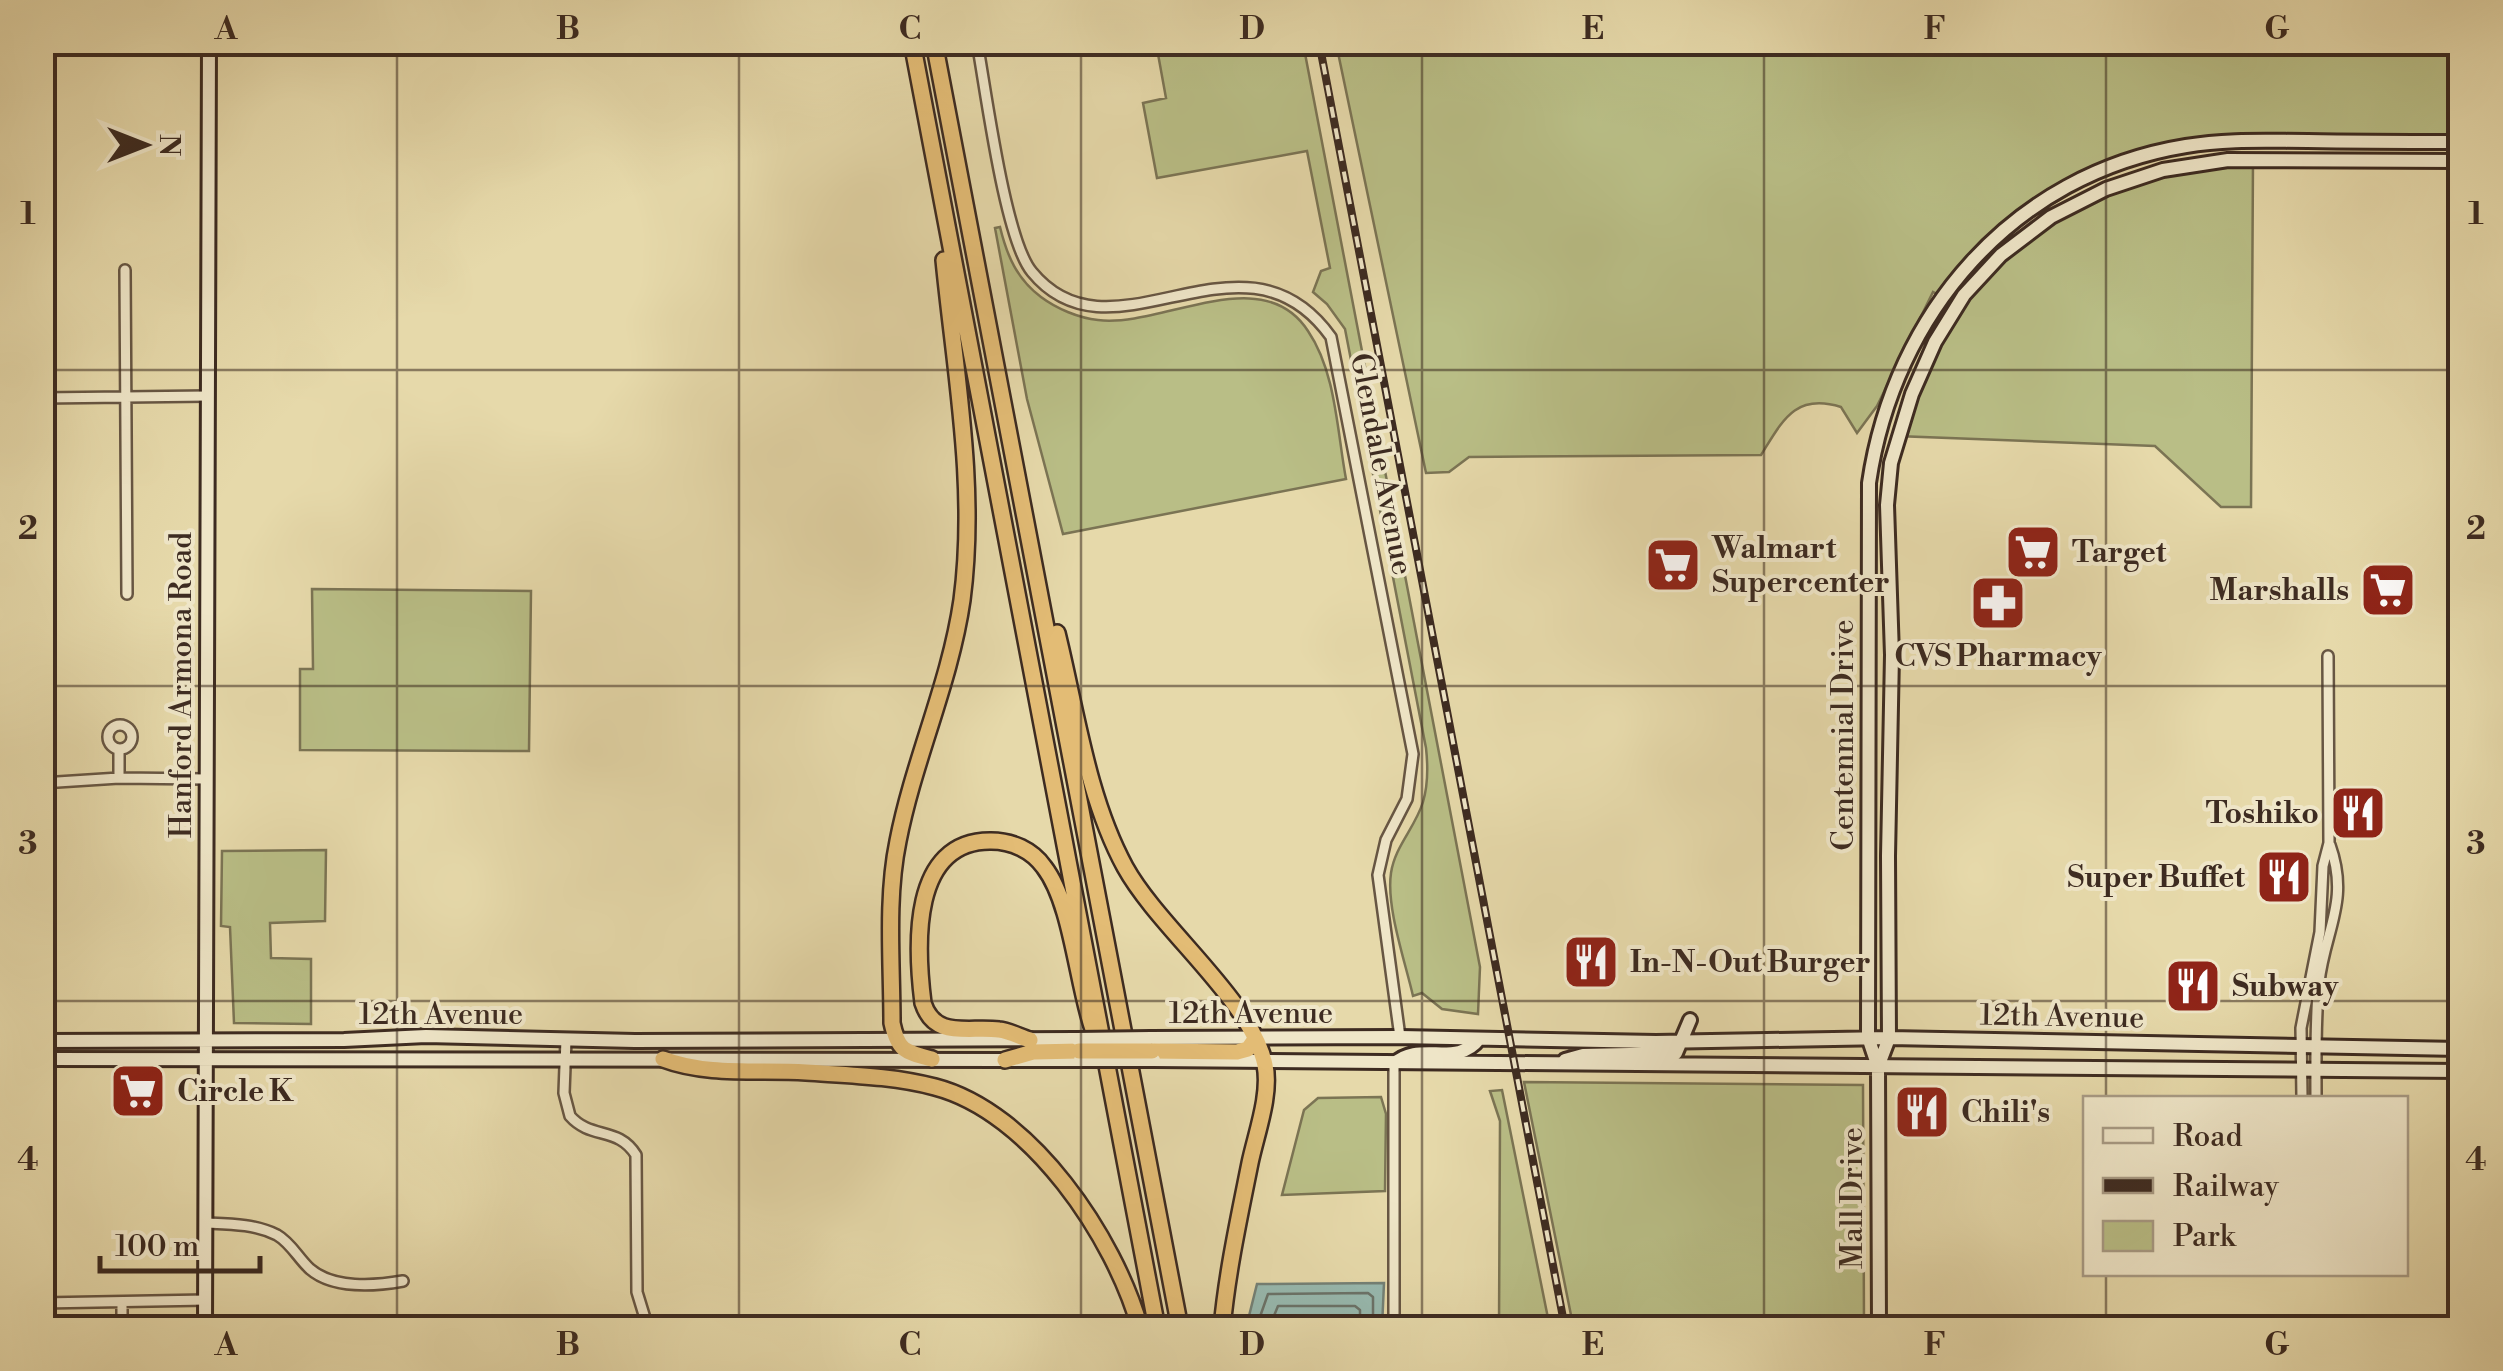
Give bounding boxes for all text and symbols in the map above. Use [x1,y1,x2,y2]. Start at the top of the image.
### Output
text: A [214,9,239,49]
text: B [556,9,580,49]
text: C [899,9,921,49]
text: D [1239,9,1265,49]
text: E [1582,9,1604,49]
text: F [1924,9,1946,49]
text: G [2264,9,2290,49]
north arrow [95,95,195,195]
text: N [151,134,186,156]
text: 1 [20,194,36,234]
text: 1 [2468,194,2484,234]
street label: Glendale Avenue [1341,350,1421,578]
text: 2 [18,509,38,549]
text: 2 [2466,509,2486,549]
supermarket icon: Target [2003,522,2063,582]
place label: Walmart Supercenter [1711,530,1890,602]
street label: Hanford Armona Road [163,532,201,838]
place label: Target [2072,534,2167,572]
supermarket icon: Walmart Supercenter [1643,535,1703,595]
supermarket icon: Marshalls [2358,560,2418,620]
place label: Marshalls [2210,572,2349,610]
pharmacy icon: CVS Pharmacy [1968,573,2028,633]
street label: Centennial Drive [1825,619,1863,851]
place label: CVS Pharmacy [1894,638,2103,676]
restaurant icon: Toshiko [2328,783,2388,843]
place label: Toshiko [2206,795,2319,833]
text: 3 [18,824,38,864]
text: 3 [2466,824,2486,864]
restaurant icon: Super Buffet [2254,847,2314,907]
place label: Super Buffet [2067,859,2245,897]
restaurant icon: In-N-Out Burger [1561,932,1621,992]
place label: In-N-Out Burger [1630,944,1871,982]
restaurant icon: Subway [2163,956,2223,1016]
place label: Subway [2232,968,2339,1006]
street label: 12th Avenue [1169,995,1333,1033]
street label: 12th Avenue [359,996,523,1034]
street label: 12th Avenue [1979,997,2145,1037]
supermarket icon: Circle K [108,1061,168,1121]
place label: Circle K [177,1073,294,1111]
restaurant icon: Chili's [1892,1082,1952,1142]
place label: Chili's [1961,1094,2050,1132]
legend [2083,1096,2408,1276]
text: Road [2173,1118,2243,1156]
street label: Mall Drive [1834,1127,1872,1269]
text: 4 [17,1140,39,1180]
text: 4 [2465,1140,2487,1180]
text: Railway [2173,1168,2279,1206]
scale bar [100,1211,260,1273]
text: Park [2173,1218,2237,1256]
text: 100 m [115,1228,199,1266]
text: A [214,1325,239,1365]
text: B [556,1325,580,1365]
text: C [899,1325,921,1365]
text: D [1239,1325,1265,1365]
text: E [1582,1325,1604,1365]
text: F [1924,1325,1946,1365]
text: G [2264,1325,2290,1365]

